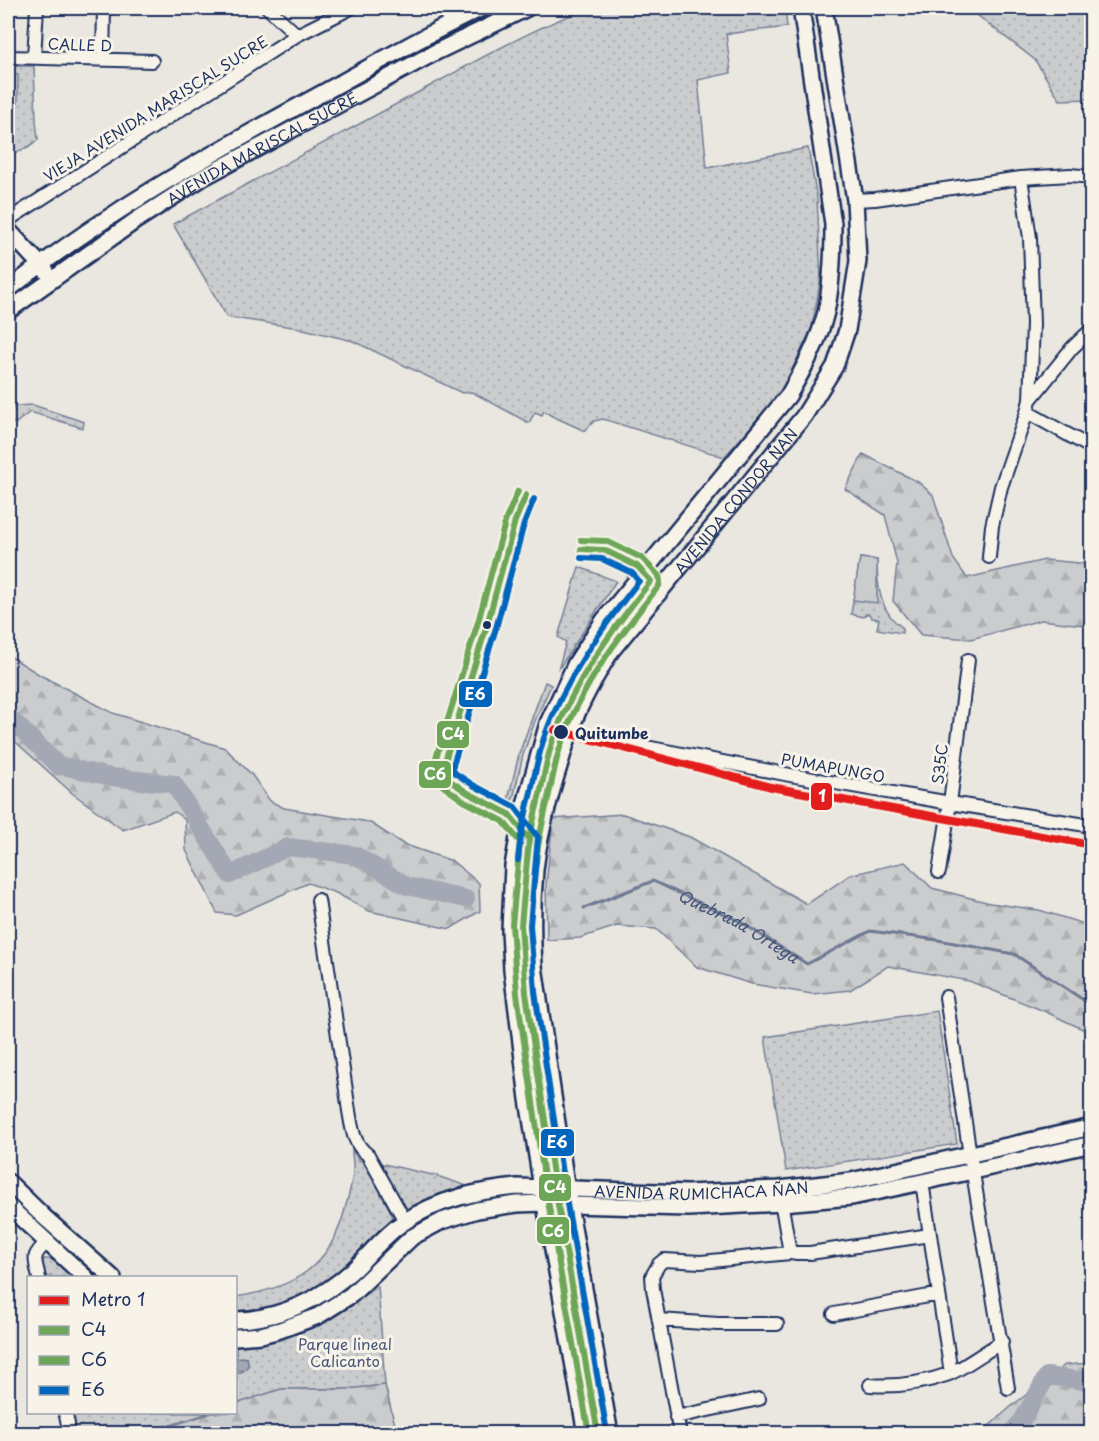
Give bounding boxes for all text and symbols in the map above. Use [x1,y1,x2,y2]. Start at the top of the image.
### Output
street label: VIEJA AVENIDA MARISCAL SUCRE [39,31,271,185]
street label: CALLE D [47,31,113,57]
street label: AVENIDA MARISCAL SUCRE [163,88,359,208]
street label: AVENIDA CONDOR ÑAN [668,422,802,578]
unlabelled marker [481,619,493,631]
line badge: E6 [458,680,493,708]
text: E6 [464,681,486,705]
line badge: C4 [436,720,470,749]
text: C4 [442,721,465,745]
place label: Quitumbe [575,721,649,744]
marker: Quitumbe [552,723,570,741]
street label: S35C [925,742,953,786]
street label: PUMAPUNGO [779,747,887,787]
line badge: C6 [418,760,452,789]
text: C6 [424,761,446,785]
line badge: 1 [810,782,833,811]
text: 1 [818,783,826,807]
water label: Quebrada Ortega [674,882,805,969]
line badge: E6 [540,1128,575,1157]
text: E6 [546,1129,568,1153]
line badge: C4 [538,1173,572,1202]
text: C4 [544,1174,567,1198]
street label: AVENIDA RUMICHACA ÑAN [594,1174,809,1205]
line badge: C6 [536,1216,570,1245]
text: C6 [542,1218,564,1242]
legend [27,1276,237,1414]
text: Metro 1 [81,1285,145,1312]
text: C4 [81,1315,107,1342]
park label: Parque lineal Calicanto [298,1332,392,1372]
text: C6 [81,1345,107,1372]
text: E6 [81,1375,105,1402]

